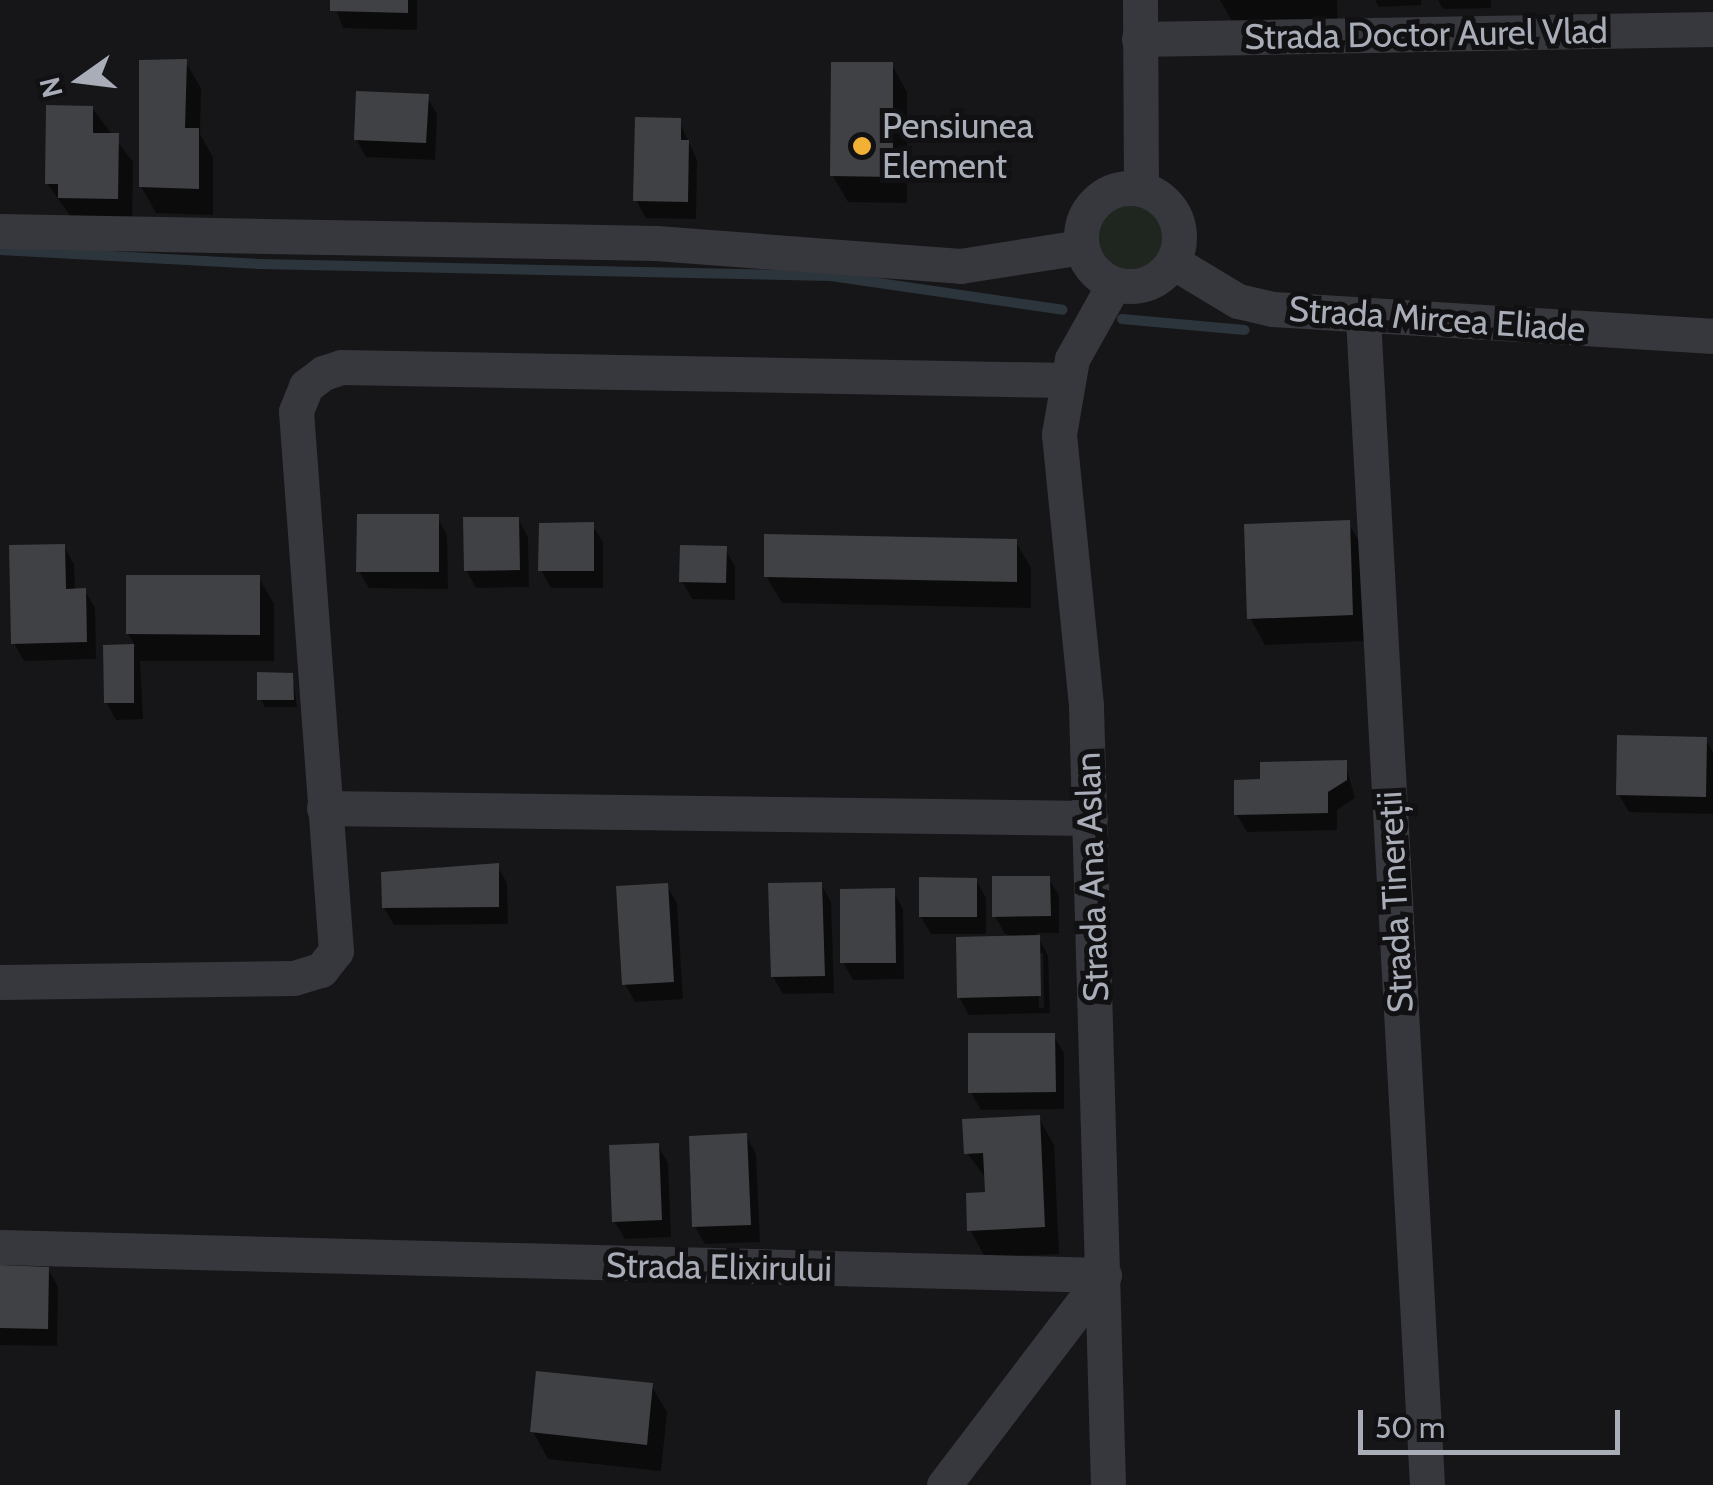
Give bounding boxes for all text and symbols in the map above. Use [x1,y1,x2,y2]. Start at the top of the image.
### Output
street label: Strada Doctor Aurel Vlad [1244,10,1608,58]
north arrow [30,30,130,130]
text: N [32,74,70,101]
place label: Pensiunea Element [882,105,1034,187]
marker: Pensiunea Element [851,135,873,157]
street label: Strada Mircea Eliade [1287,288,1587,350]
street label: Strada Ana Aslan [1067,751,1117,1003]
street label: Strada Tinereții [1368,790,1422,1014]
street label: Strada Elixirului [606,1244,832,1290]
scale bar [1363,1390,1626,1452]
text: 50 m [1375,1409,1445,1446]

